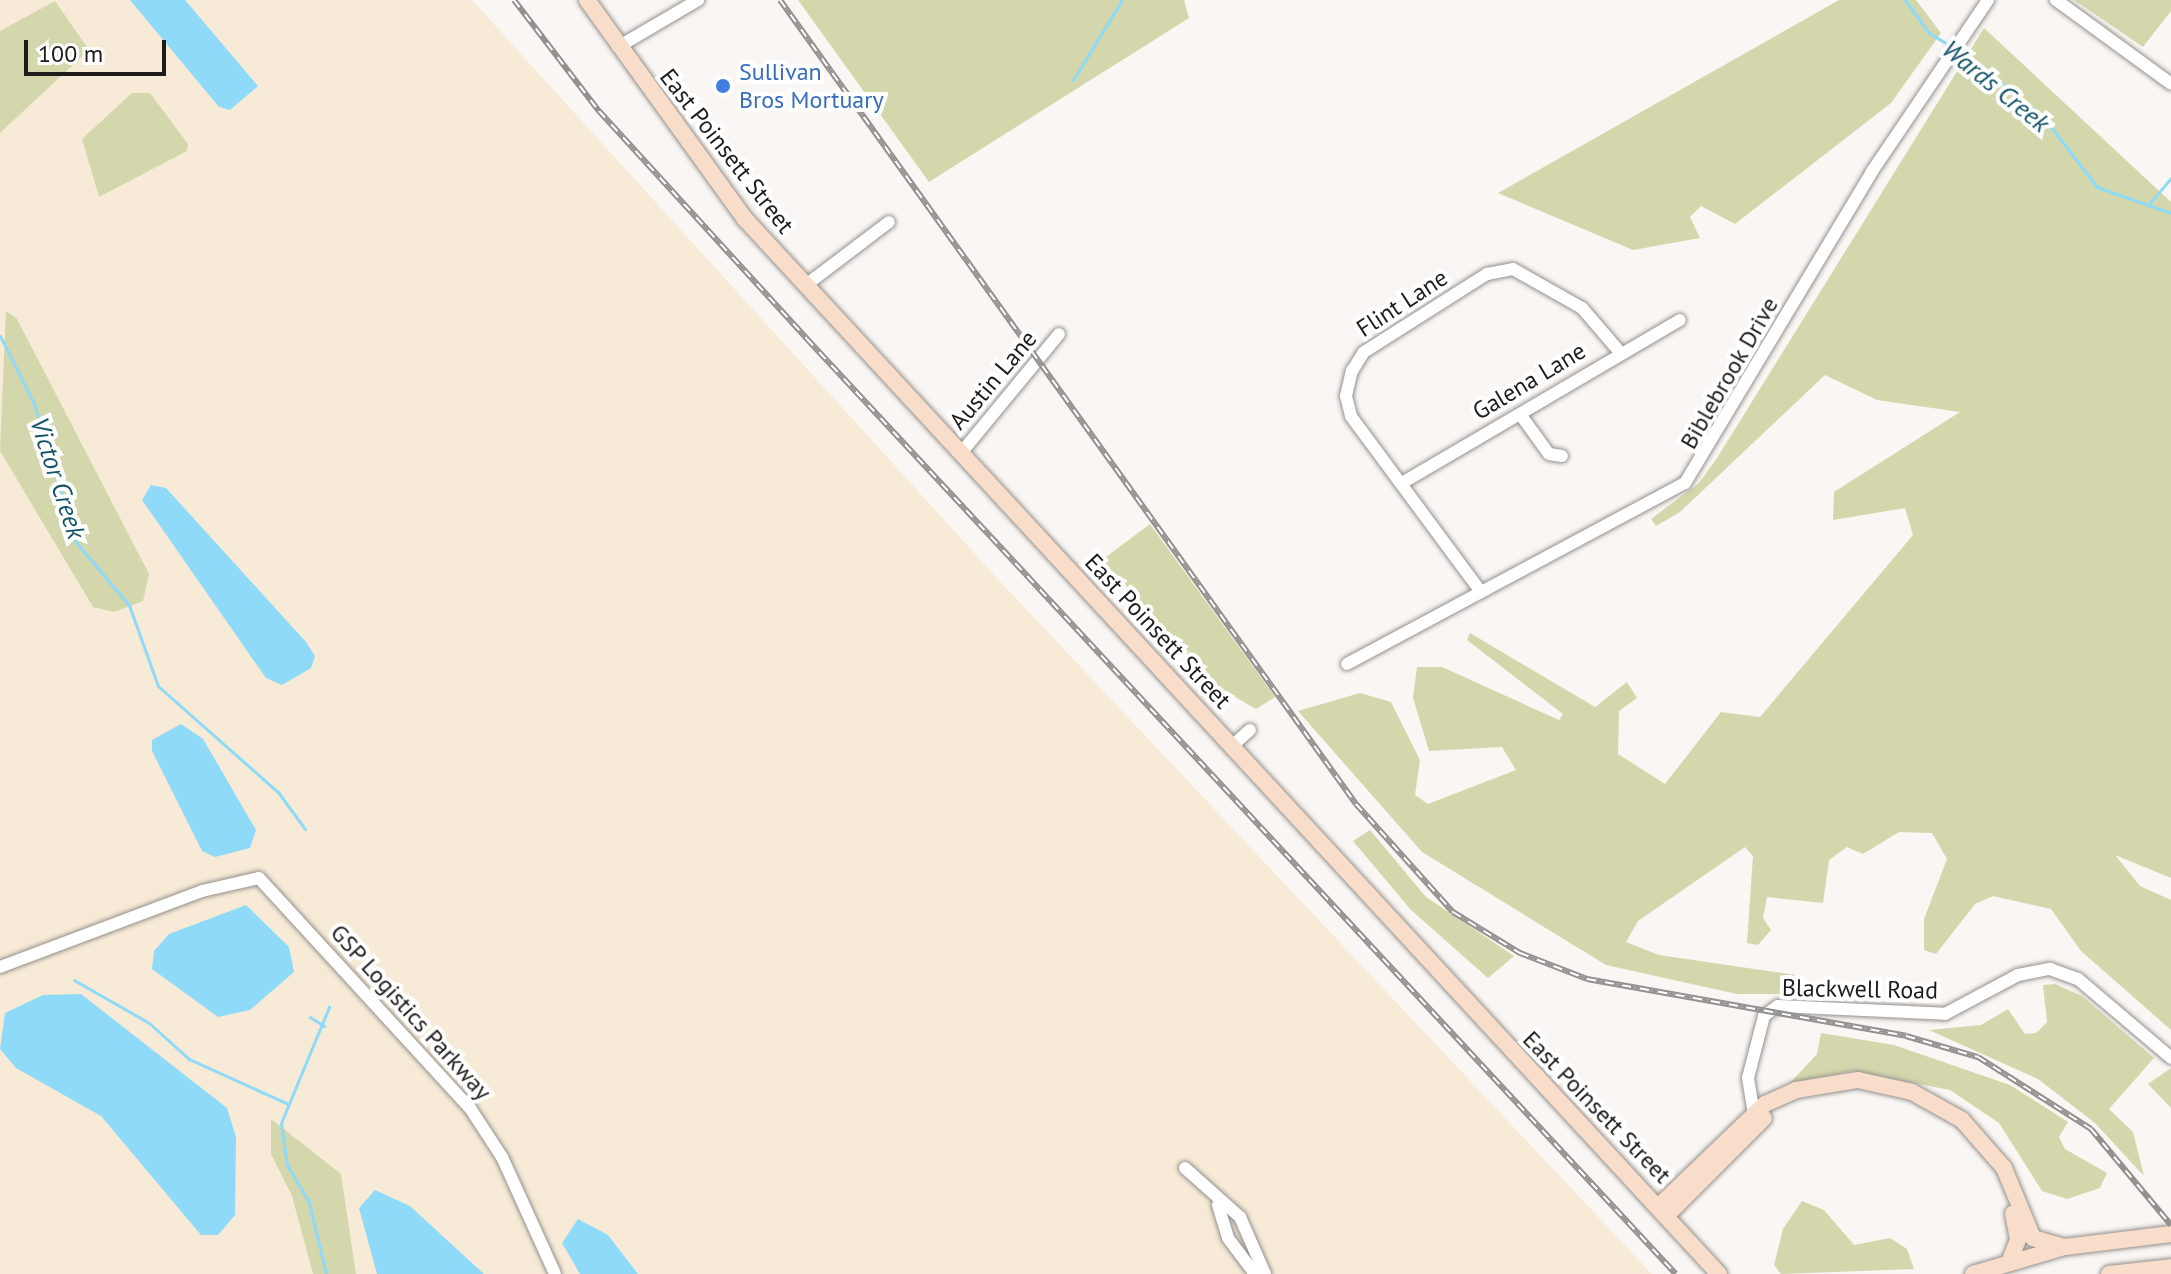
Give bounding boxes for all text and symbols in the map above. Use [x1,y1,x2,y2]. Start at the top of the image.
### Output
scale bar [28,24,170,74]
water label: Wards Creek [1936,33,2056,139]
text: 100 m [38,38,103,69]
place label: Sullivan Bros Mortuary [739,58,884,114]
street label: East Poinsett Street [654,63,800,239]
marker: Sullivan Bros Mortuary [714,77,732,95]
street label: Flint Lane [1351,263,1453,343]
street label: Biblebrook Drive [1674,292,1784,454]
street label: Austin Lane [943,325,1043,435]
street label: Galena Lane [1467,336,1591,426]
water label: Victor Creek [24,413,92,543]
street label: East Poinsett Street [1079,548,1237,714]
street label: GSP Logistics Parkway [324,918,498,1106]
street label: Blackwell Road [1782,973,1938,1005]
street label: East Poinsett Street [1517,1025,1677,1189]

